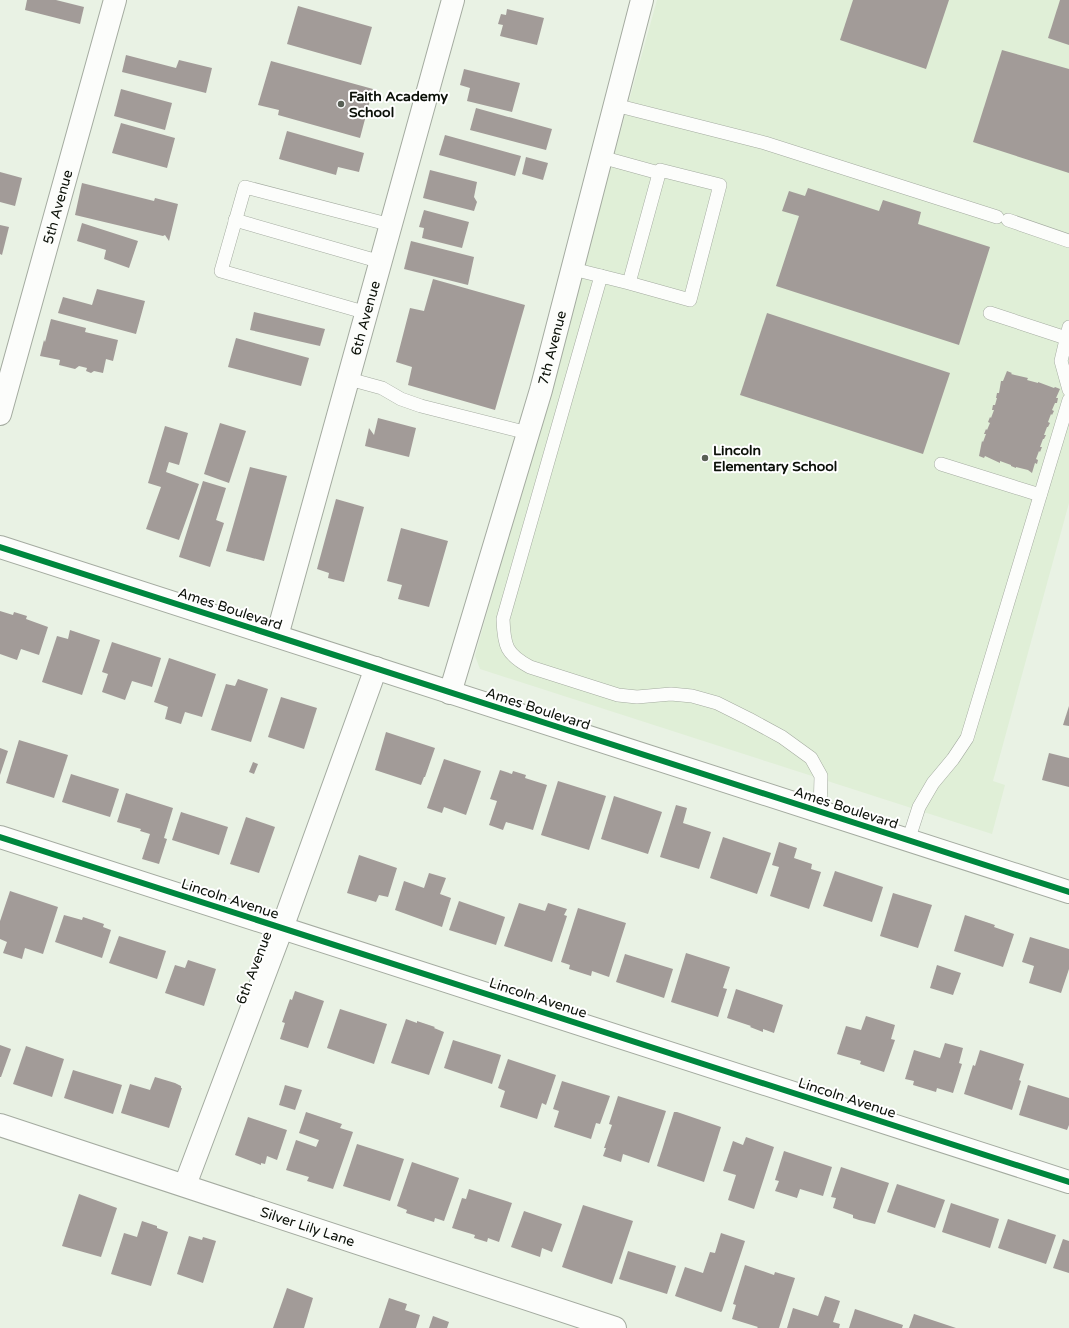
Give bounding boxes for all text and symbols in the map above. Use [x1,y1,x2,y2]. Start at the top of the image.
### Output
place label: Faith Academy School [349,88,448,121]
marker: Faith Academy School [336,99,346,109]
street label: 5th Avenue [39,168,76,246]
street label: 6th Avenue [347,279,383,357]
street label: 7th Avenue [534,309,570,387]
place label: Lincoln Elementary School [713,442,837,475]
marker: Lincoln Elementary School [700,453,710,463]
street label: Ames Boulevard [176,584,284,634]
street label: Ames Boulevard [484,684,592,734]
street label: Ames Boulevard [792,783,900,833]
street label: Lincoln Avenue [179,875,281,923]
street label: 6th Avenue [232,929,276,1007]
street label: Lincoln Avenue [487,974,589,1022]
street label: Lincoln Avenue [796,1074,898,1122]
street label: Silver Lily Lane [258,1203,357,1250]

